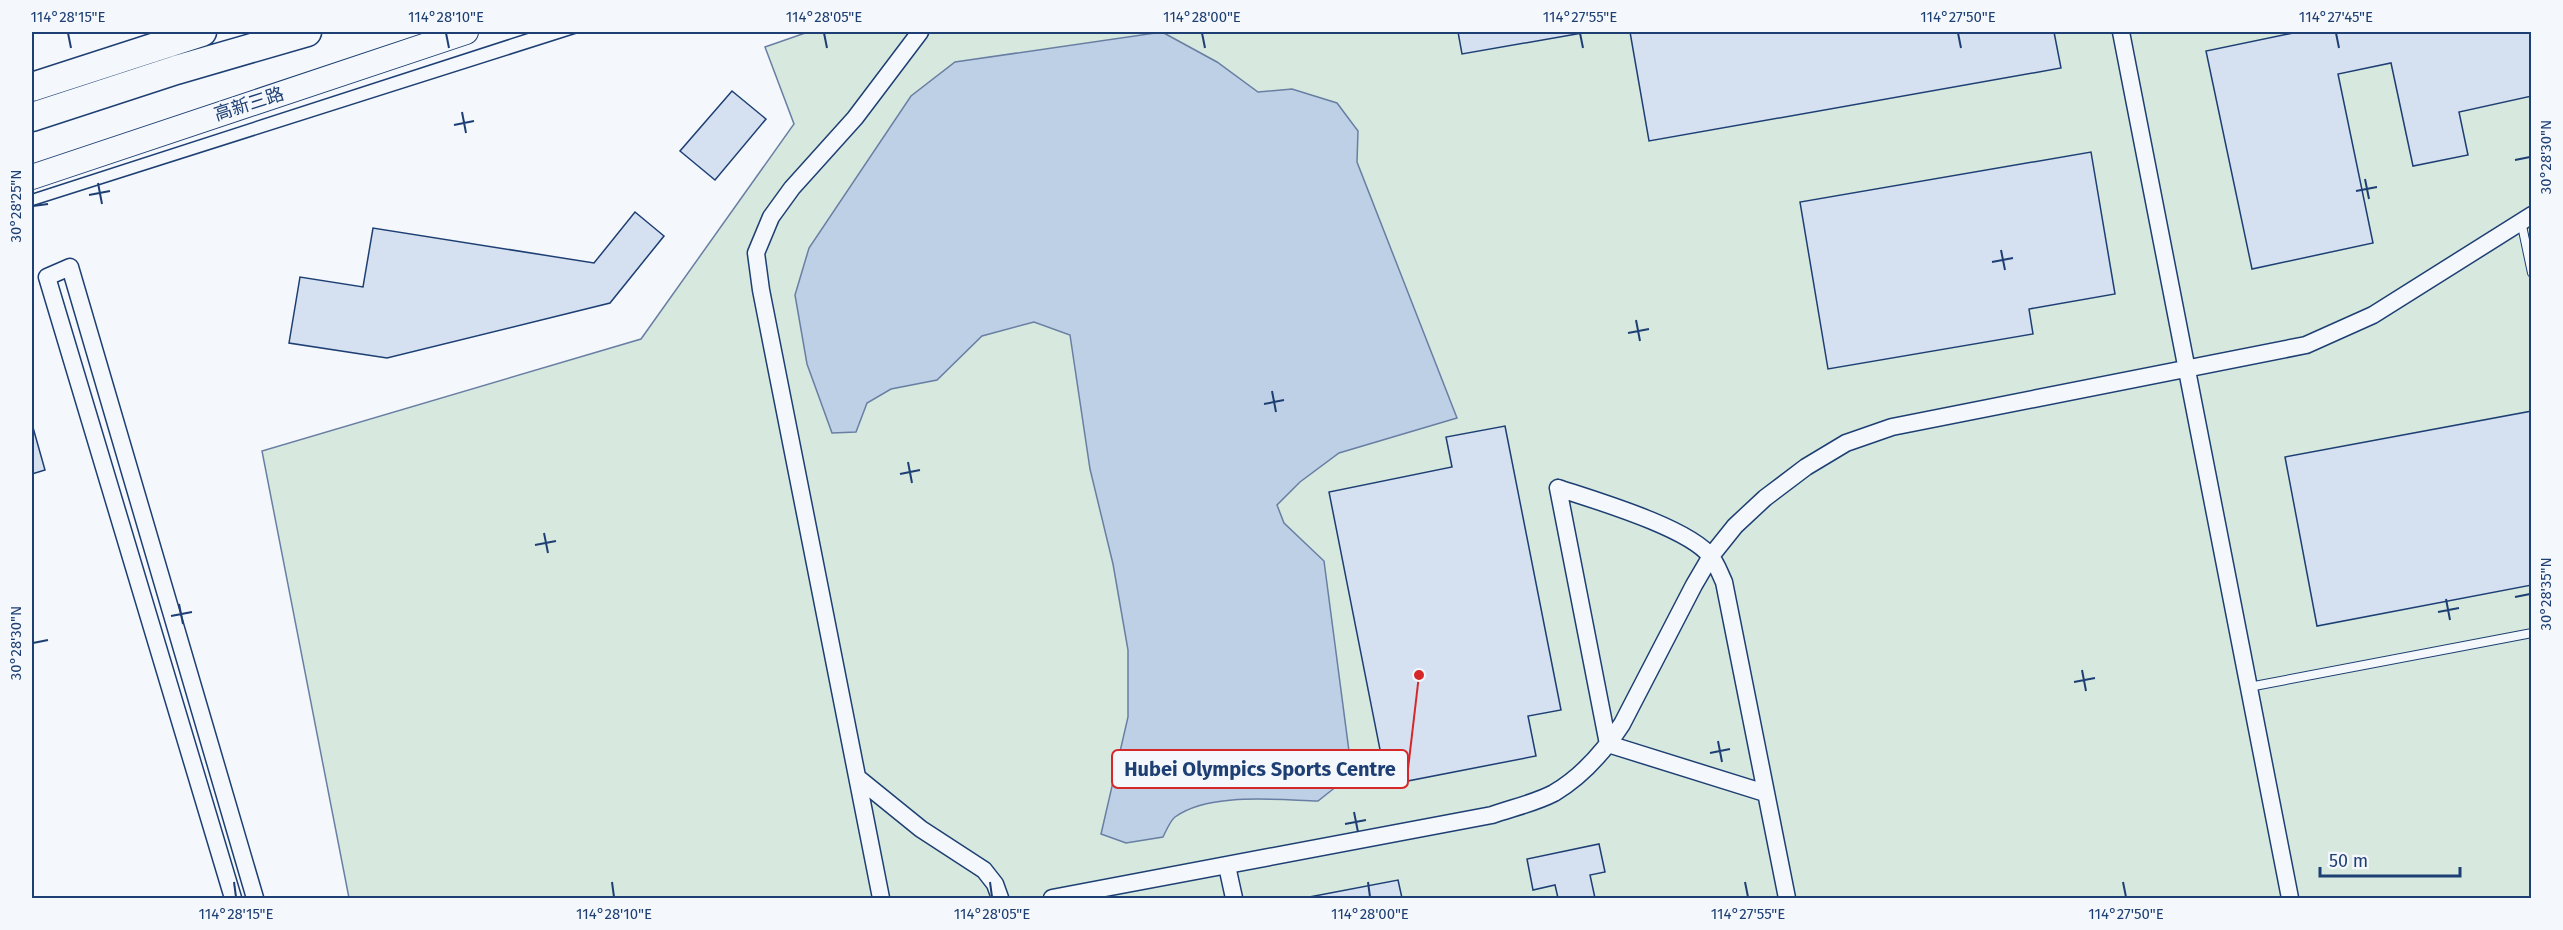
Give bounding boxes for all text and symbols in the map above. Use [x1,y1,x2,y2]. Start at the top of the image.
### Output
text: 114°28'15"E [31,8,105,26]
text: 114°28'10"E [408,8,484,26]
text: 114°28'05"E [786,8,862,26]
text: 114°28'00"E [1163,8,1241,26]
text: 114°27'55"E [1543,8,1617,26]
text: 114°27'50"E [1920,8,1996,26]
text: 114°27'45"E [2299,8,2373,26]
street label: 高新三路 [211,82,287,126]
text: 30°28'30"N [2537,120,2555,194]
text: 30°28'25"N [7,169,25,243]
text: 30°28'35"N [2537,557,2555,631]
text: 30°28'30"N [7,606,25,680]
callout: Hubei Olympics Sports Centre [1112,750,1408,788]
text: Hubei Olympics Sports Centre [1124,757,1396,781]
scale bar [2320,840,2460,878]
text: 50 m [2329,850,2368,872]
text: 114°28'15"E [199,905,273,923]
text: 114°28'10"E [576,905,652,923]
text: 114°28'05"E [954,905,1030,923]
text: 114°28'00"E [1331,905,1409,923]
text: 114°27'55"E [1711,905,1785,923]
text: 114°27'50"E [2088,905,2164,923]

